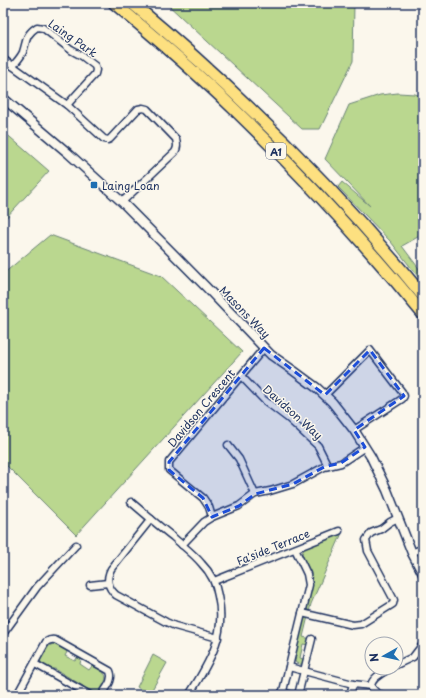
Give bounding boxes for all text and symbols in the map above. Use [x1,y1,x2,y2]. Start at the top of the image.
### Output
street label: Laing Park [45,15,101,61]
road number: A1 [266,143,286,159]
place label: Laing Loan [102,177,160,194]
marker: Laing Loan [89,180,99,190]
street label: Masons Way [216,282,274,342]
street label: Davidson Crescent [163,365,239,451]
street label: Davidson Way [259,381,327,443]
street label: Fa'side Terrace [234,525,312,569]
north arrow [364,636,404,676]
text: N [365,652,383,663]

